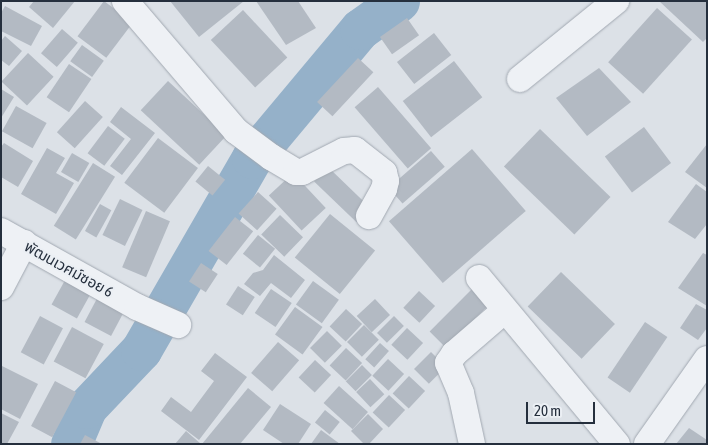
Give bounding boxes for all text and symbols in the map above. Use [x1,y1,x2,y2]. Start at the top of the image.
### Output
street label: พัฒนเวศม์ซอย 6 [22,237,116,301]
scale bar [528,392,597,424]
text: 20 m [534,402,561,419]

